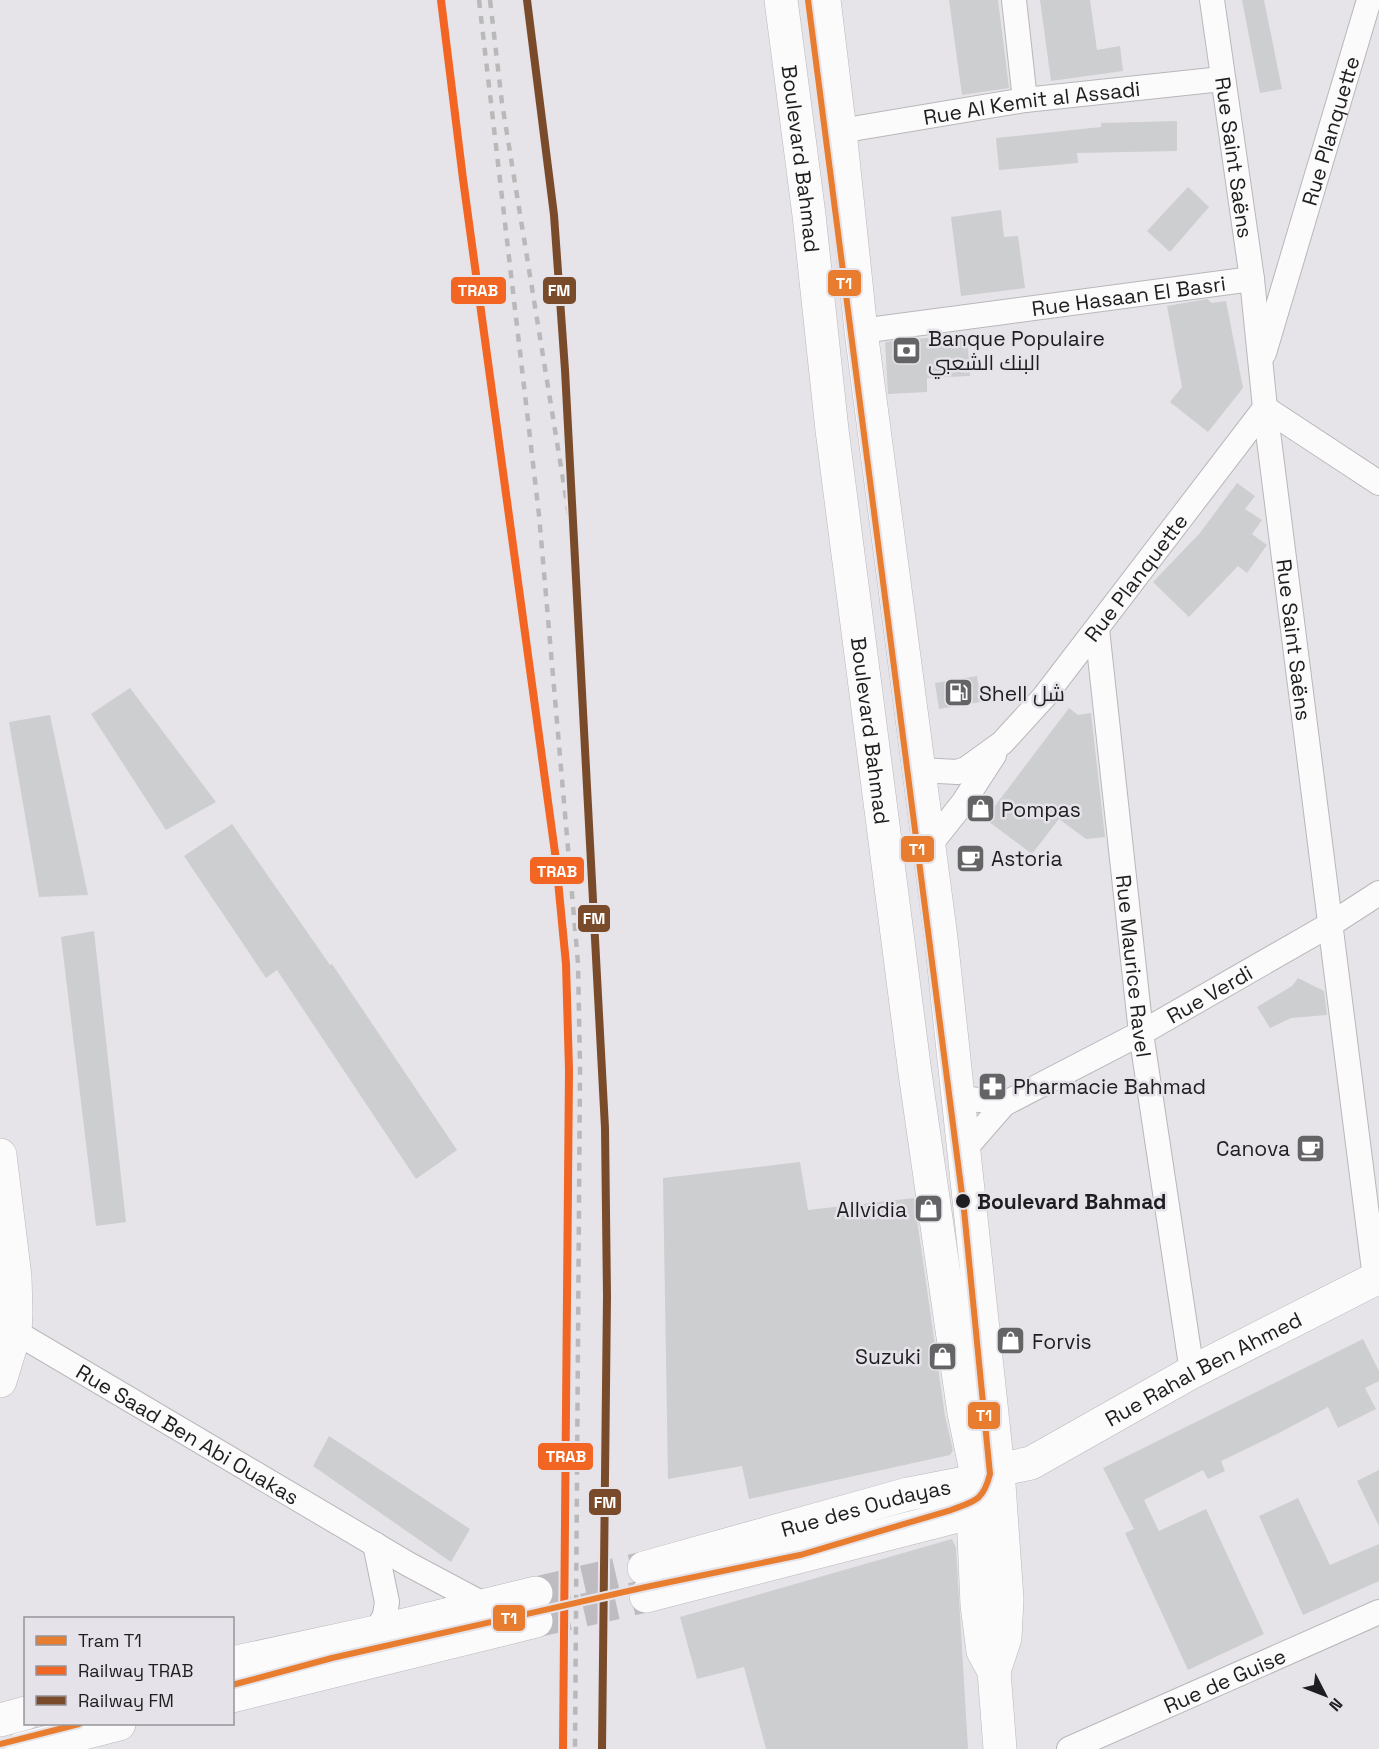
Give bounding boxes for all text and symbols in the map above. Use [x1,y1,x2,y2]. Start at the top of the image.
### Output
street label: Rue Planquette [1295,53,1365,208]
street label: Boulevard Bahmad [776,63,826,254]
street label: Rue Al Kemit al Assadi [921,74,1142,130]
street label: Rue Saint Saëns [1210,75,1259,240]
line badge: T1 [827,269,862,297]
street label: Rue Hasaan El Basri [1030,269,1227,322]
text: T1 [836,273,852,294]
line badge: TRAB [450,276,507,305]
line badge: FM [542,276,577,305]
text: TRAB [458,280,498,301]
text: FM [548,280,570,301]
place label: Banque Populaire البنك الشعبي [928,325,1105,379]
bank icon: Banque Populaire البنك الشعبي [891,334,923,366]
street label: Rue Planquette [1078,508,1193,647]
street label: Rue Saint Saëns [1271,557,1318,722]
street label: Boulevard Bahmad [845,635,896,826]
fuel station icon: Shell شل [942,677,974,709]
place label: Shell شل [979,680,1065,707]
shop icon: Pompas [964,793,996,825]
place label: Pompas [1001,796,1081,823]
line badge: T1 [900,835,935,863]
text: T1 [909,839,925,860]
cafe icon: Astoria [954,842,986,874]
place label: Astoria [991,845,1062,872]
line badge: TRAB [529,856,585,885]
text: TRAB [537,861,577,882]
street label: Rue Maurice Ravel [1110,873,1158,1059]
line badge: FM [577,904,611,933]
text: FM [583,908,605,929]
street label: Rue Verdi [1162,959,1257,1029]
pharmacy icon: Pharmacie Bahmad [976,1070,1008,1102]
place label: Pharmacie Bahmad [1013,1073,1206,1100]
cafe icon: Canova [1295,1132,1327,1164]
place label: Canova [1216,1135,1290,1162]
place label: Boulevard Bahmad [977,1188,1166,1215]
marker: Boulevard Bahmad [954,1192,972,1210]
shop icon: Allvidia [912,1193,944,1225]
place label: Allvidia [836,1196,907,1223]
street label: Rue Rahal Ben Ahmed [1100,1305,1306,1432]
shop icon: Forvis [995,1325,1027,1357]
place label: Forvis [1032,1328,1092,1355]
shop icon: Suzuki [926,1340,958,1372]
place label: Suzuki [855,1343,921,1370]
street label: Rue Saad Ben Abi Ouakas [72,1358,304,1510]
line badge: T1 [967,1401,1001,1430]
text: T1 [976,1405,992,1426]
line badge: TRAB [537,1442,594,1471]
text: TRAB [546,1446,586,1467]
street label: Rue des Oudayas [778,1473,953,1542]
line badge: FM [588,1488,622,1516]
text: FM [594,1492,616,1513]
line badge: T1 [492,1604,526,1632]
text: T1 [501,1608,517,1629]
legend [24,1617,234,1725]
text: Tram T1 [78,1629,142,1652]
street label: Rue de Guise [1159,1642,1290,1719]
text: Railway TRAB [78,1659,193,1682]
north arrow [1295,1665,1355,1725]
text: Railway FM [78,1689,174,1712]
text: N [1324,1694,1347,1716]

